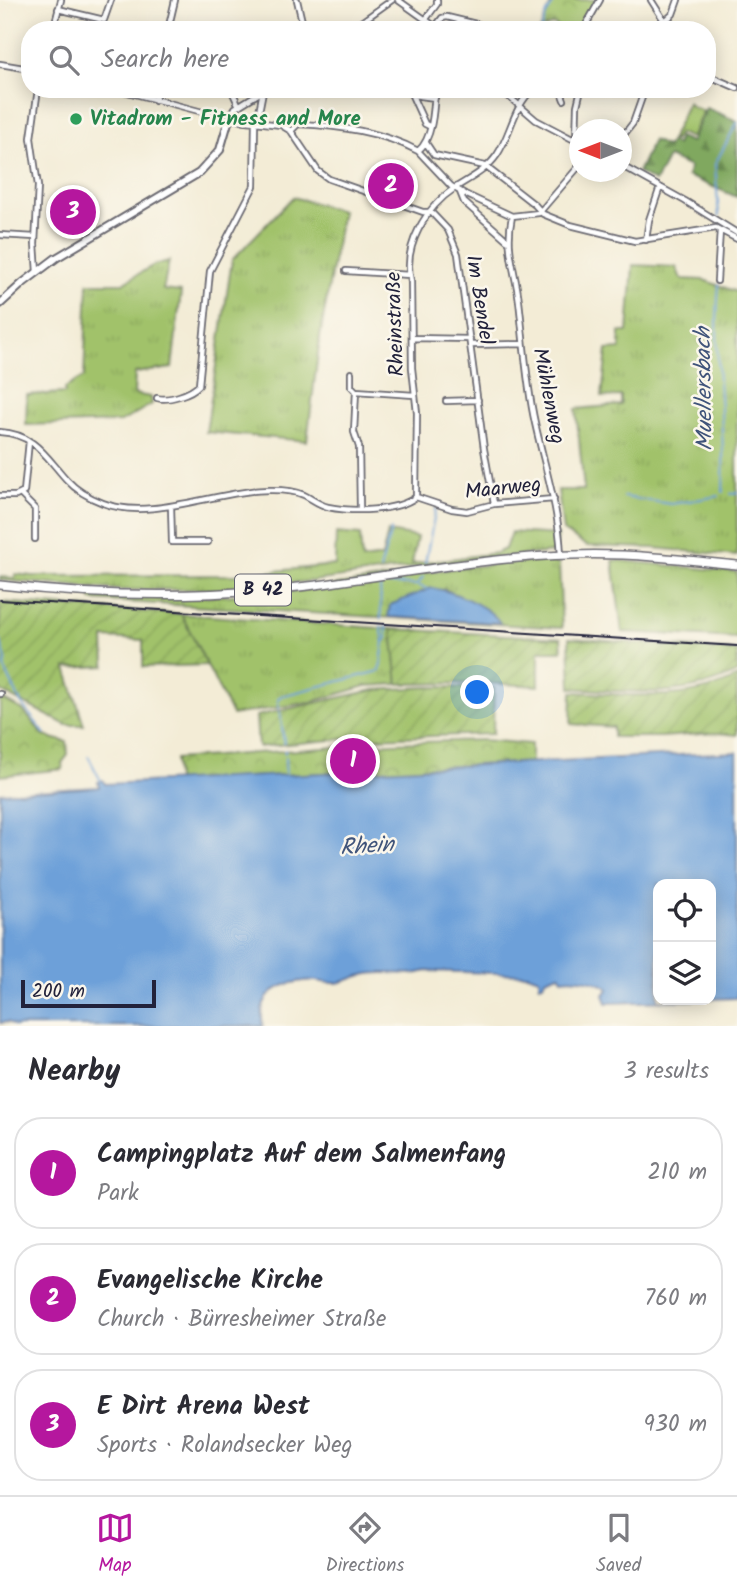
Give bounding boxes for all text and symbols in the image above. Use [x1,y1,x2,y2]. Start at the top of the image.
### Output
search box [21,21,716,98]
text: Search here [101,39,229,81]
icon: search [45,41,83,79]
place label: Vitadrom - Fitness and More [90,103,361,136]
marker: Vitadrom - Fitness and More [68,111,84,127]
north arrow [569,119,632,182]
pin: 2 [368,160,414,212]
pin: 3 [50,186,96,238]
street label: Im Bendel [456,253,502,347]
street label: Rheinstraße [378,271,414,377]
water label: Muellersbach [686,325,724,451]
street label: Mühlenweg [523,345,573,447]
street label: Maarweg [463,469,543,509]
road number: B 42 [235,575,291,606]
your location [460,675,494,709]
pin: 1 [330,735,376,787]
water label: Rhein [339,827,397,867]
map controls [653,879,716,1005]
button: locate [653,879,716,942]
button: layers [653,942,716,1005]
scale bar [21,977,156,1009]
text: 200 m [32,977,85,1007]
text: Nearby [28,1048,120,1096]
text: 3 results [623,1054,709,1090]
text: Campingplatz Auf dem Salmenfang [97,1134,506,1176]
text: 1 [50,1155,56,1191]
text: 210 m [647,1155,707,1191]
text: Park [97,1176,139,1212]
text: Evangelische Kirche [97,1260,323,1302]
text: 2 [46,1281,60,1317]
text: 760 m [645,1281,707,1317]
text: Church · Bürresheimer Straße [97,1302,386,1338]
text: E Dirt Arena West [97,1386,310,1428]
text: 3 [47,1407,59,1443]
text: 930 m [644,1407,707,1443]
text: Sports · Rolandsecker Weg [97,1428,352,1464]
tab: Map [96,1509,134,1581]
tab: Directions [326,1509,404,1581]
tab: Saved [596,1509,641,1581]

